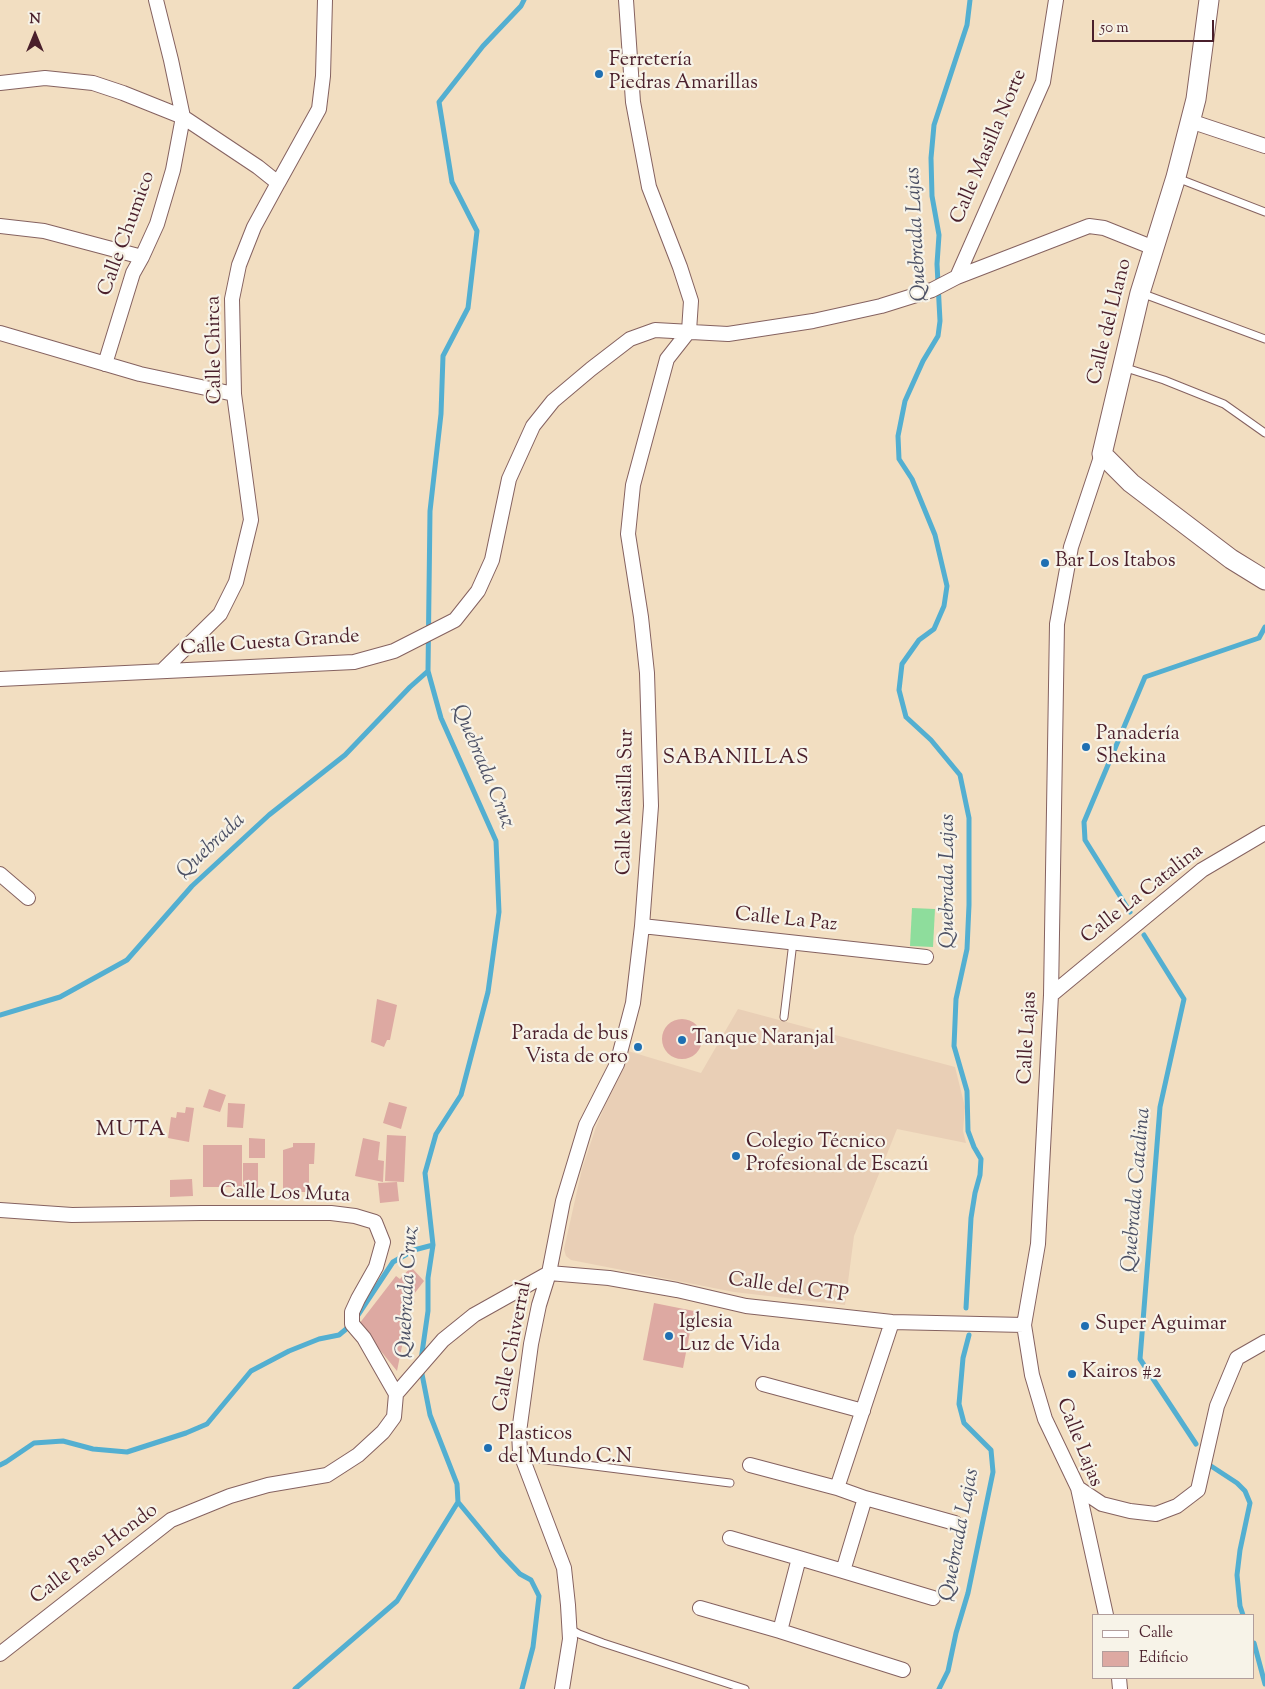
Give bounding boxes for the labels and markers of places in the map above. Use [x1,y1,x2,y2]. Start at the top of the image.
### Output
place label: Ferretería Piedras Amarillas [609,50,758,97]
marker: Ferretería Piedras Amarillas [593,68,605,80]
place label: Bar Los Itabos [1055,551,1176,575]
marker: Bar Los Itabos [1039,557,1051,569]
place label: Panadería Shekina [1096,724,1180,771]
marker: Panadería Shekina [1080,741,1092,753]
place label: Parada de bus Vista de oro [512,1024,628,1071]
place label: Tanque Naranjal [692,1028,835,1052]
marker: Tanque Naranjal [676,1034,688,1046]
marker: Parada de bus Vista de oro [632,1041,644,1053]
place label: Colegio Técnico Profesional de Escazú [746,1132,928,1179]
marker: Colegio Técnico Profesional de Escazú [730,1150,742,1162]
place label: Iglesia Luz de Vida [679,1312,780,1359]
place label: Super Aguimar [1095,1314,1226,1338]
marker: Super Aguimar [1079,1320,1091,1332]
marker: Iglesia Luz de Vida [663,1330,675,1342]
place label: Kairos #2 [1082,1362,1162,1386]
marker: Kairos #2 [1066,1368,1078,1380]
place label: Plasticos del Mundo C.N [498,1424,632,1471]
marker: Plasticos del Mundo C.N [482,1442,494,1454]

